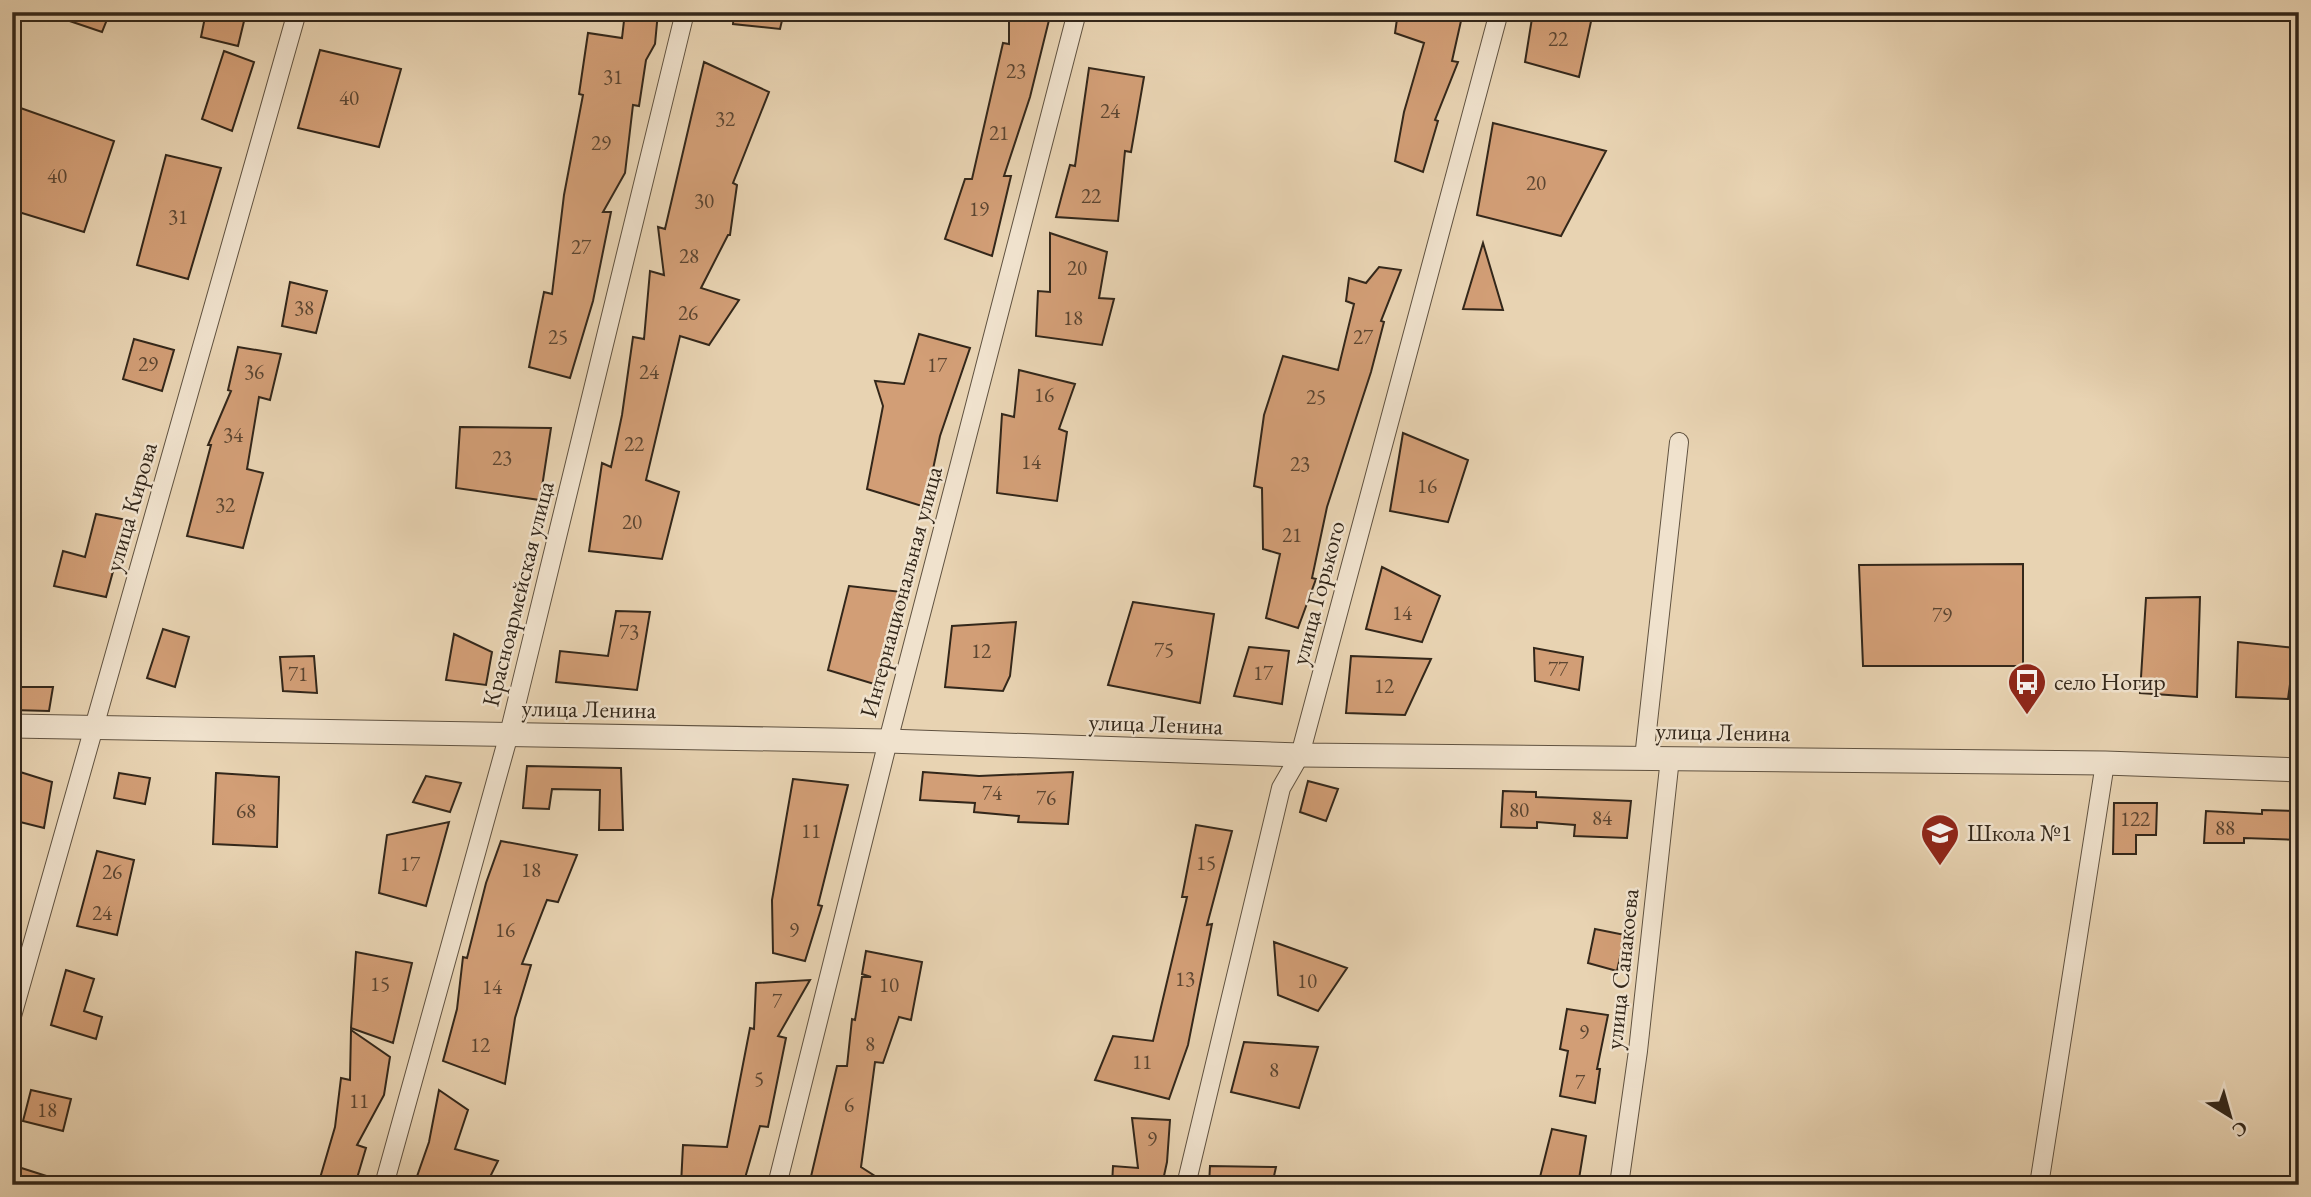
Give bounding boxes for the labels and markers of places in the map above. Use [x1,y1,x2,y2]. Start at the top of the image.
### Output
bus stop icon: село Ногир [2006,661,2048,716]
place label: село Ногир [2054,666,2166,697]
school or university icon: Школа №1 [1919,812,1961,867]
place label: Школа №1 [1967,817,2072,848]

